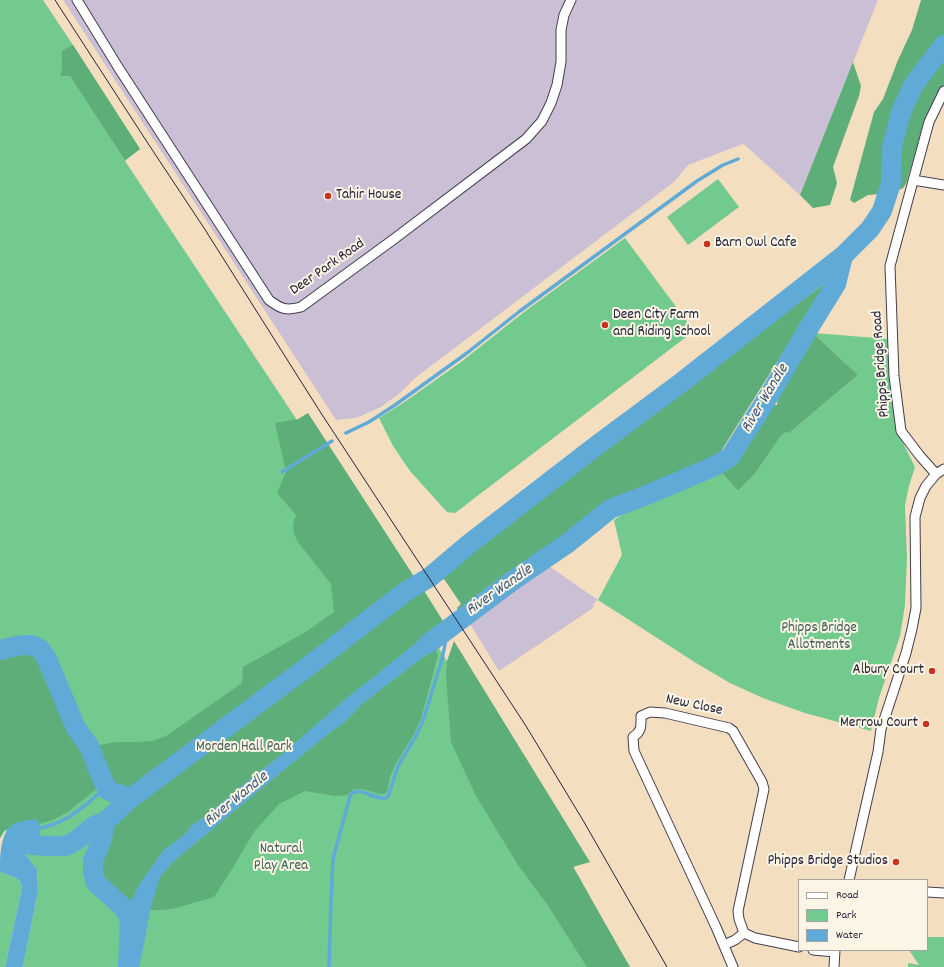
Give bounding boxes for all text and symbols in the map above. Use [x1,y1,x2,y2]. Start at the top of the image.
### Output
place label: Tahir House [336,187,401,205]
marker: Tahir House [323,191,333,201]
place label: Barn Owl Cafe [715,235,797,253]
street label: Deer Park Road [287,236,369,300]
marker: Barn Owl Cafe [702,239,712,249]
place label: Deen City Farm and Riding School [613,307,711,342]
street label: Phipps Bridge Road [869,310,895,418]
marker: Deen City Farm and Riding School [600,320,610,330]
water label: River Wandle [738,361,794,437]
water label: River Wandle [463,561,537,621]
park label: Phipps Bridge Allotments [781,620,857,655]
place label: Albury Court [853,662,924,680]
marker: Albury Court [927,666,937,676]
street label: New Close [664,691,724,721]
place label: Merrow Court [840,715,918,733]
marker: Merrow Court [921,719,931,729]
park label: Morden Hall Park [196,739,292,757]
water label: River Wandle [201,768,273,832]
park label: Natural Play Area [254,841,308,876]
place label: Phipps Bridge Studios [768,853,888,871]
marker: Phipps Bridge Studios [891,857,901,867]
legend [798,879,928,951]
text: Road [836,887,858,904]
text: Park [836,907,856,924]
text: Water [836,927,863,944]

